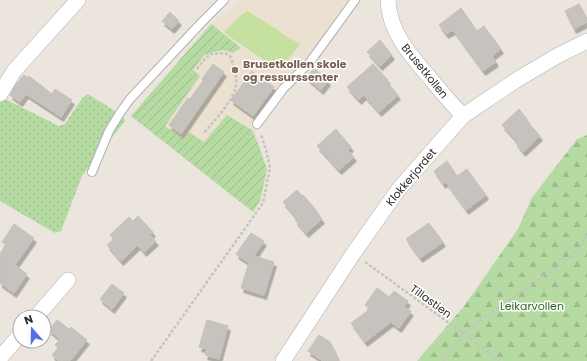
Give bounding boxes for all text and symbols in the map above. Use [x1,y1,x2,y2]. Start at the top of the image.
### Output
street label: Brusetkollen [398,40,452,102]
place label: Brusetkollen skole og ressurssenter [243,56,347,85]
marker: Brusetkollen skole og ressurssenter [230,65,240,75]
street label: Klokkerjordet [382,145,440,209]
street label: Tillastien [407,280,455,322]
park label: Leikarvollen [500,298,564,314]
north arrow [12,309,52,349]
text: N [22,311,35,329]

